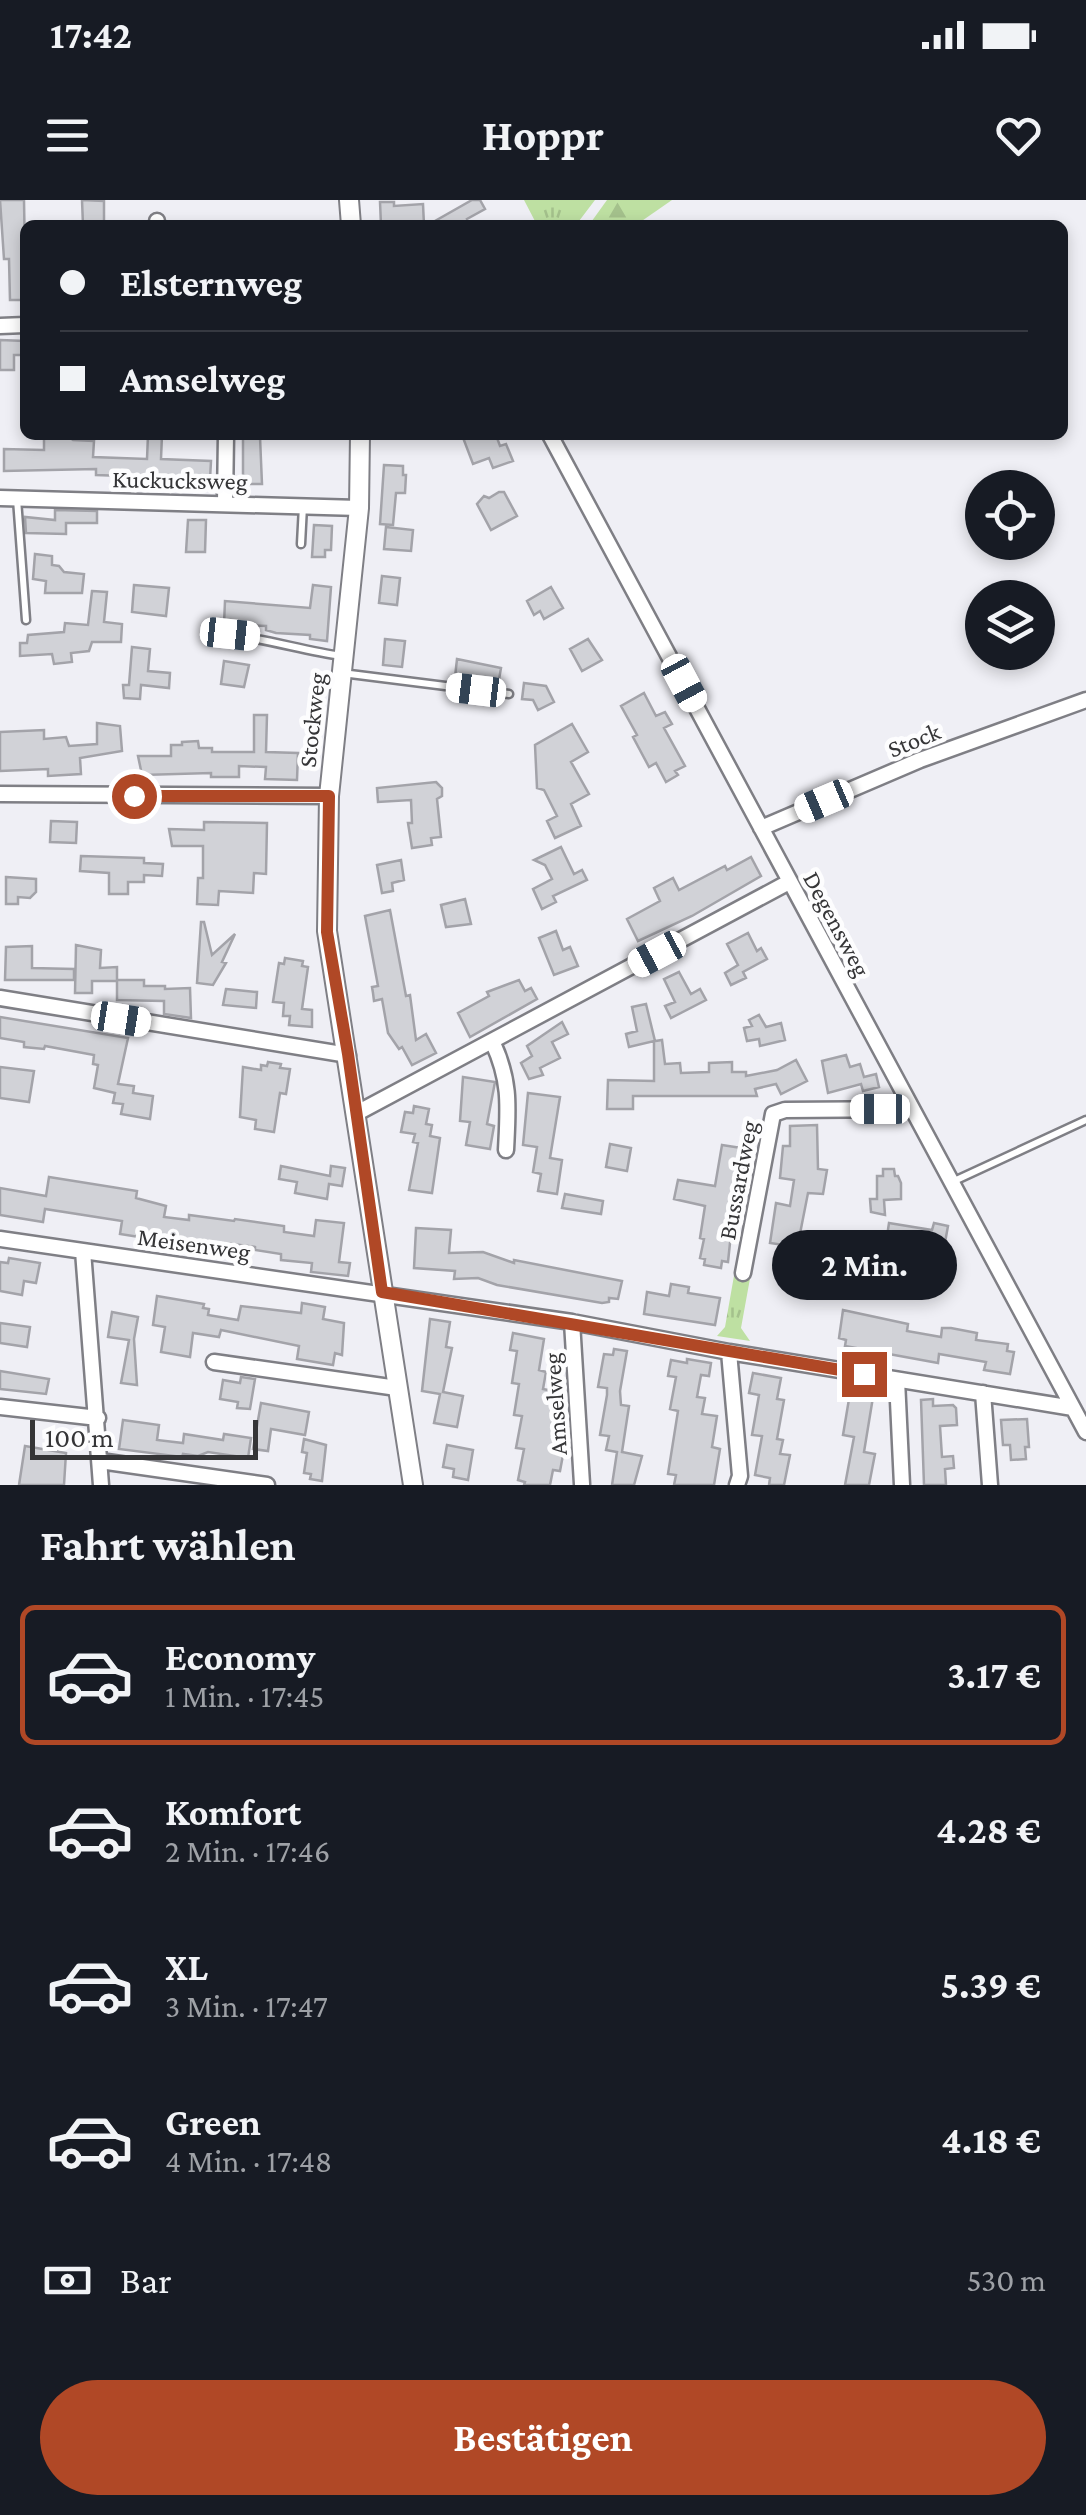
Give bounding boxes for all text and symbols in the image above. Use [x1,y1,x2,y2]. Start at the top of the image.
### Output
text: 17:42 [50,14,132,56]
icon: menu [40,108,95,163]
icon: heart [991,108,1046,163]
text: Hoppr [482,110,604,160]
text: Elsternweg [120,262,302,304]
text: Amselweg [120,358,285,400]
street label: Kuckucksweg [112,465,248,496]
map controls [965,470,1055,670]
button: locate [965,470,1055,560]
button: layers [965,580,1055,670]
car [199,616,261,652]
car [657,649,711,717]
street label: Stockweg [294,671,331,769]
car [444,671,508,709]
street label: Stock [884,717,944,763]
route start [112,774,157,819]
car [791,775,857,827]
street label: Degensweg [797,867,876,982]
car [623,927,691,981]
car [89,999,153,1039]
car [850,1094,910,1124]
street label: Bussardweg [713,1118,764,1242]
street label: Meisenweg [136,1223,252,1266]
callout: 2 Min. [772,1229,956,1299]
text: 2 Min. [821,1247,908,1283]
street label: Amselweg [538,1352,573,1456]
route end [842,1352,887,1397]
scale bar [30,1415,258,1460]
text: 100 m [45,1422,114,1453]
text: Fahrt wählen [40,1520,296,1570]
icon: car [45,1630,135,1720]
text: Economy [165,1636,315,1678]
text: 3.17 € [947,1654,1041,1696]
text: 1 Min. · 17:45 [165,1678,324,1714]
icon: car [45,1785,135,1875]
text: Komfort [165,1791,301,1833]
text: 4.28 € [936,1809,1041,1851]
text: 2 Min. · 17:46 [165,1833,330,1869]
icon: car [45,1940,135,2030]
text: XL [165,1946,208,1988]
text: 5.39 € [940,1964,1041,2006]
text: 3 Min. · 17:47 [165,1988,328,2024]
icon: car [45,2095,135,2185]
text: Green [165,2101,261,2143]
text: 4.18 € [941,2119,1041,2161]
text: 4 Min. · 17:48 [165,2143,332,2179]
icon: cash [40,2253,95,2308]
text: Bar [120,2259,172,2301]
text: 530 m [966,2262,1046,2298]
button: Bestätigen [40,2380,1046,2495]

